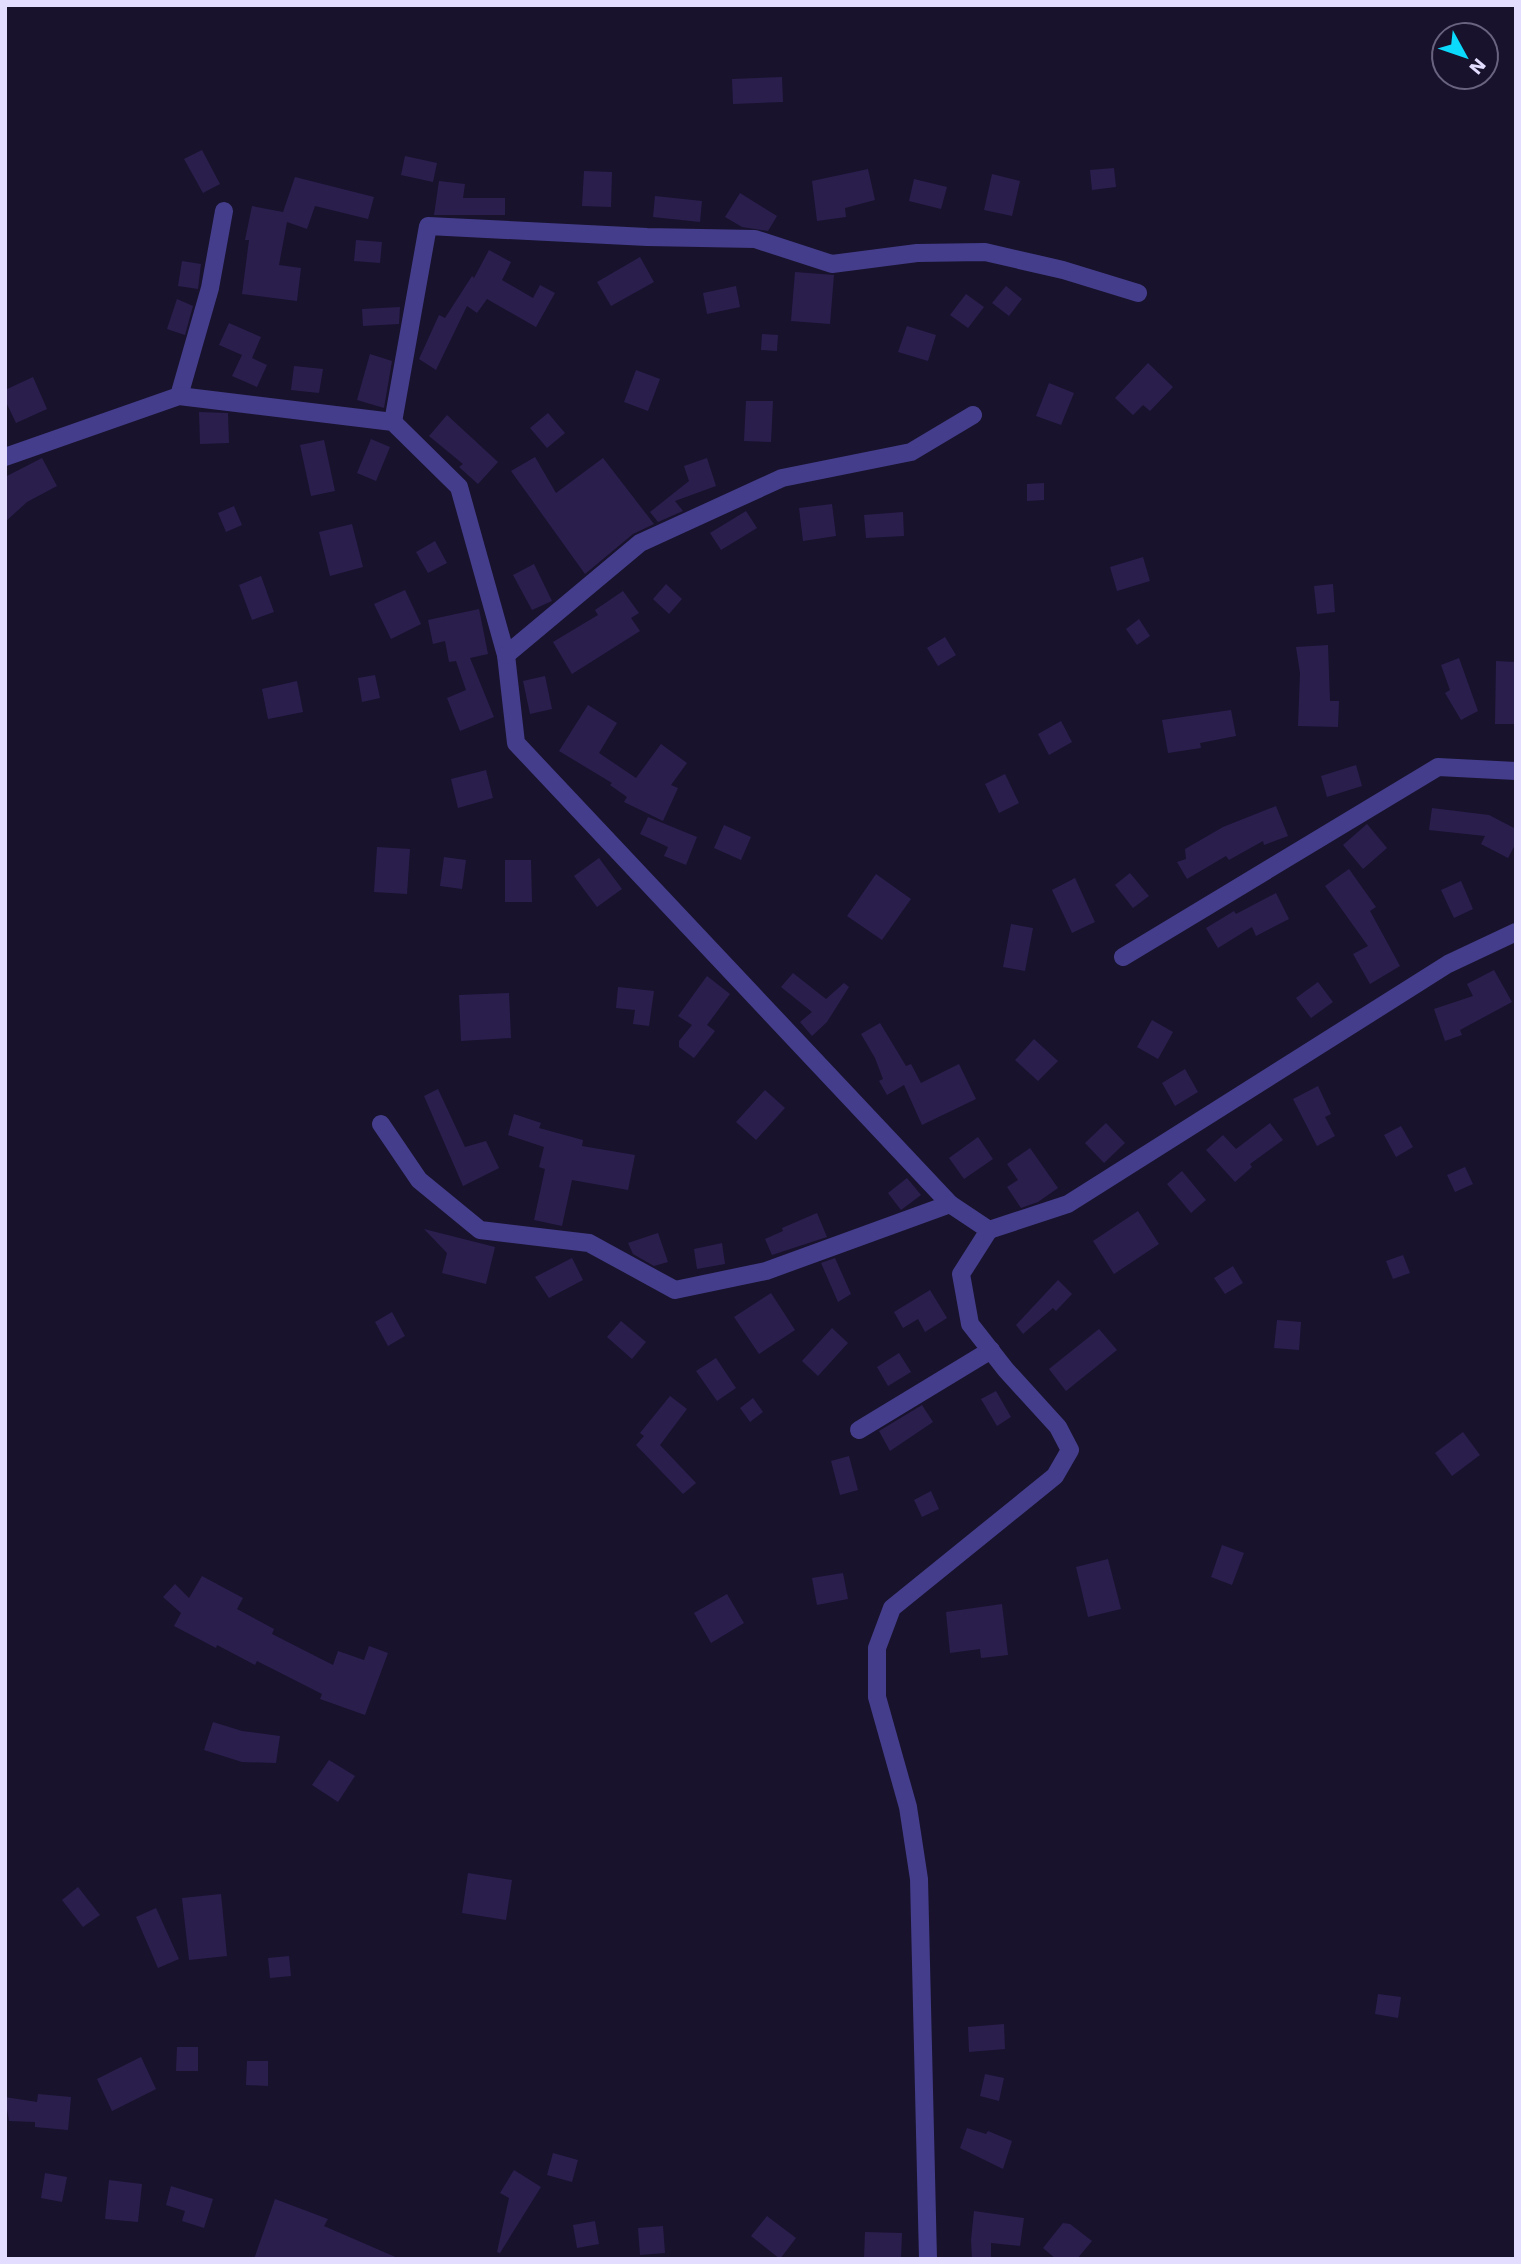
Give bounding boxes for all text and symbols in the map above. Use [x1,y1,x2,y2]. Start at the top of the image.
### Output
north arrow [1430,21,1500,91]
text: N [1464,54,1491,79]

